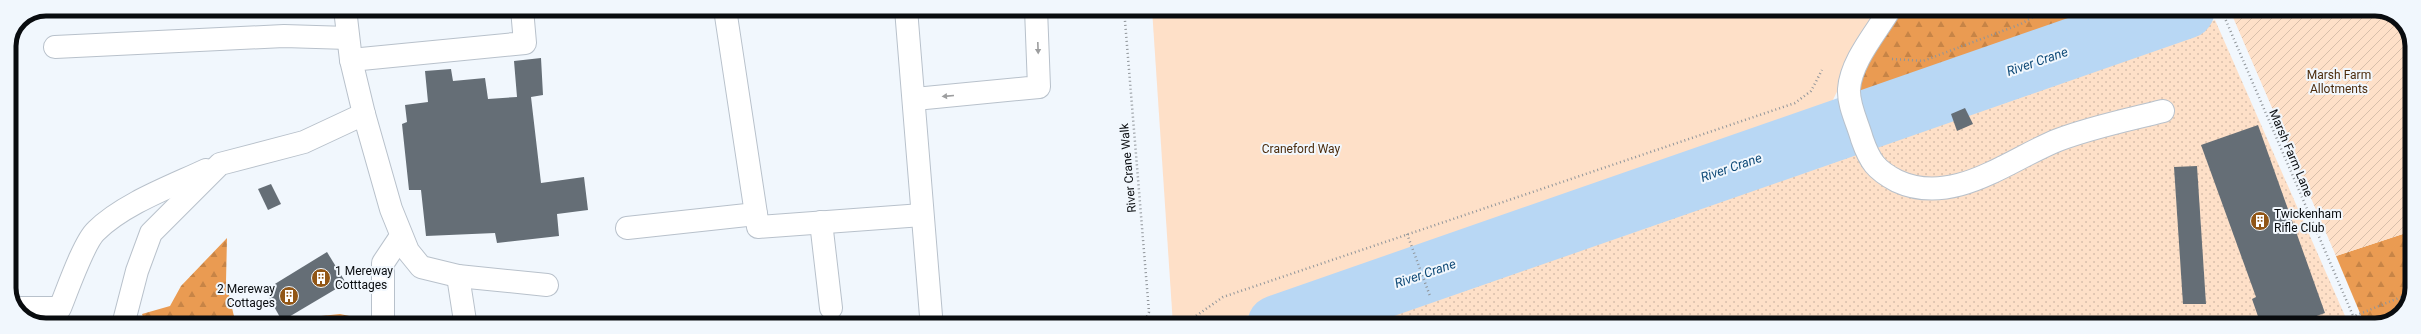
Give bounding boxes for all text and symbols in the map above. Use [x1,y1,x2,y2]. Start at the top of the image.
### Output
one-way arrow [1034,42,1041,54]
water label: River Crane [2005,44,2070,79]
park label: Marsh Farm Allotments [2307,68,2371,96]
one-way arrow [942,92,954,99]
street label: Marsh Farm Lane [2266,107,2316,199]
street label: River Crane Walk [1117,122,1139,213]
park label: Craneford Way [1262,142,1341,156]
water label: River Crane [1699,150,1764,185]
place label: Twickenham Rifle Club [2274,207,2342,235]
building icon: Twickenham Rifle Club [2249,210,2271,232]
water label: River Crane [1393,256,1458,291]
place label: 1 Mereway Cotttages [335,264,393,292]
building icon: 1 Mereway Cotttages [310,267,332,289]
place label: 2 Mereway Cottages [217,282,275,310]
building icon: 2 Mereway Cottages [278,285,300,307]

